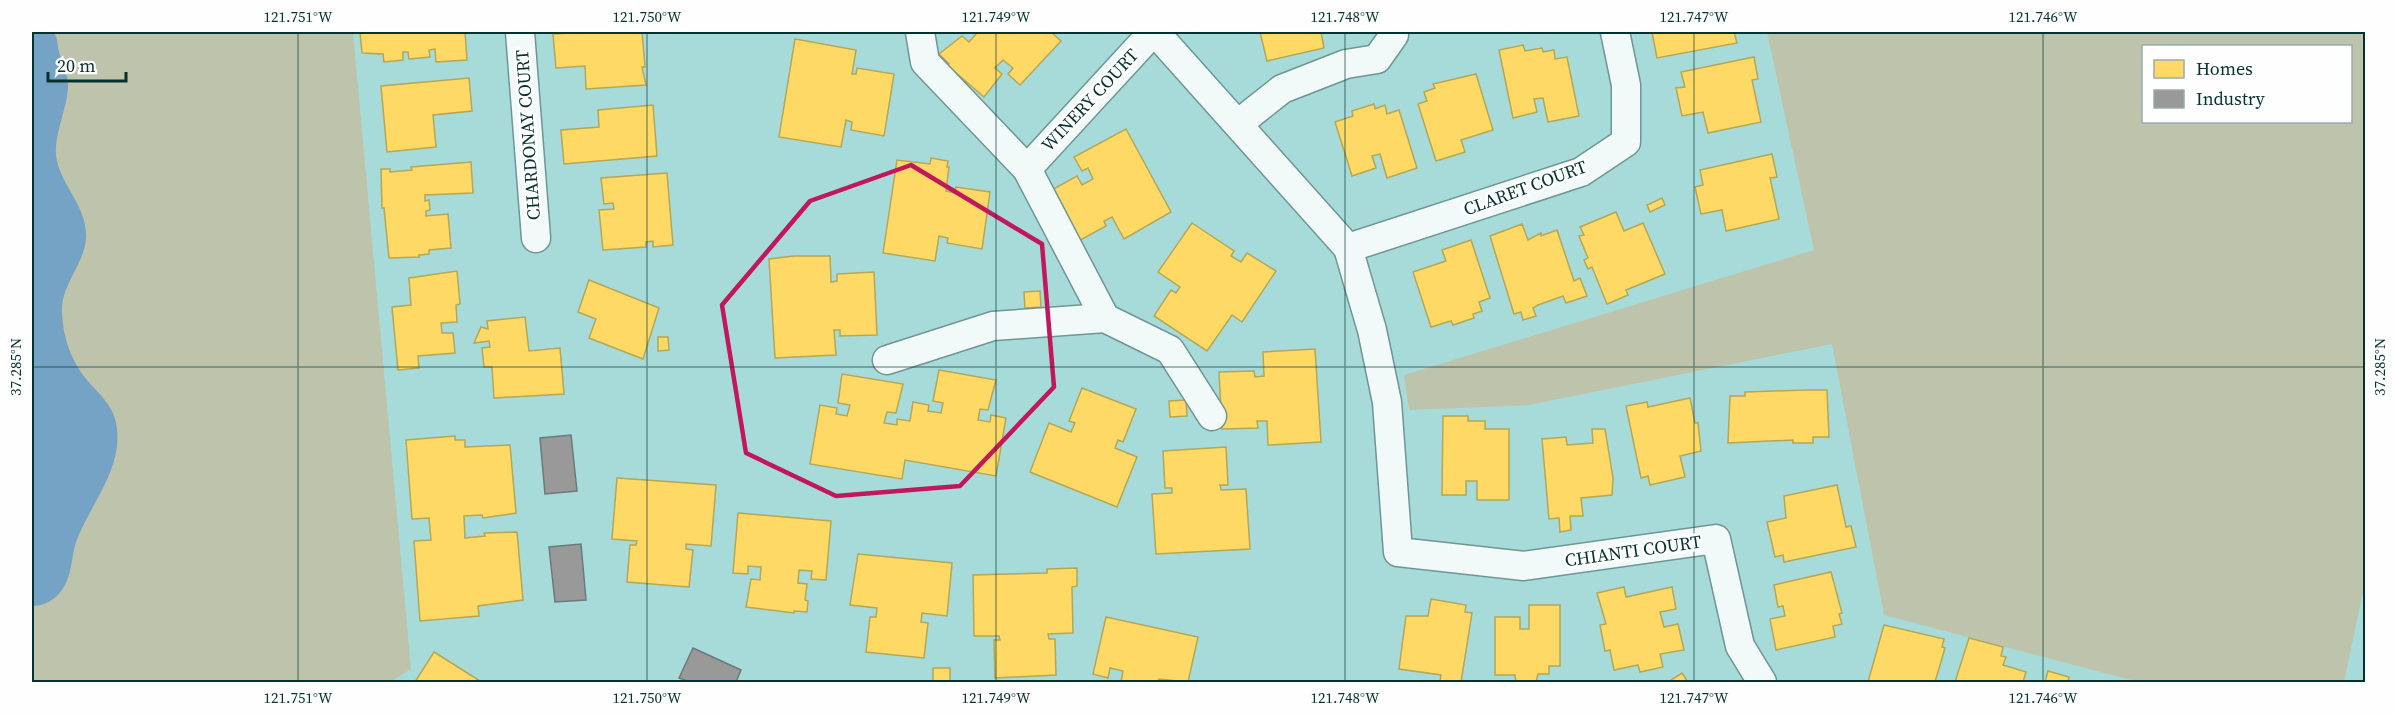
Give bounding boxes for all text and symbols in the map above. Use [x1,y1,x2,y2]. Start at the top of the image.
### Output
text: 121.751°W [264,6,333,27]
text: 121.750°W [613,6,682,27]
text: 121.749°W [962,6,1031,27]
text: 121.748°W [1311,6,1380,27]
text: 121.747°W [1660,6,1729,27]
text: 121.746°W [2009,6,2078,27]
street label: WINERY COURT [1035,43,1144,157]
scale bar [48,45,126,83]
legend [2142,45,2352,123]
street label: CHARDONAY COURT [509,49,546,221]
text: 20 m [57,53,95,78]
text: Homes [2196,56,2253,81]
text: Industry [2196,86,2266,111]
street label: CLARET COURT [1460,154,1590,221]
text: 37.285°N [5,338,26,396]
text: 37.285°N [2369,338,2390,396]
street label: CHIANTI COURT [1563,529,1703,572]
text: 121.751°W [264,687,333,708]
text: 121.750°W [613,687,682,708]
text: 121.749°W [962,687,1031,708]
text: 121.748°W [1311,687,1380,708]
text: 121.747°W [1660,687,1729,708]
text: 121.746°W [2009,687,2078,708]

